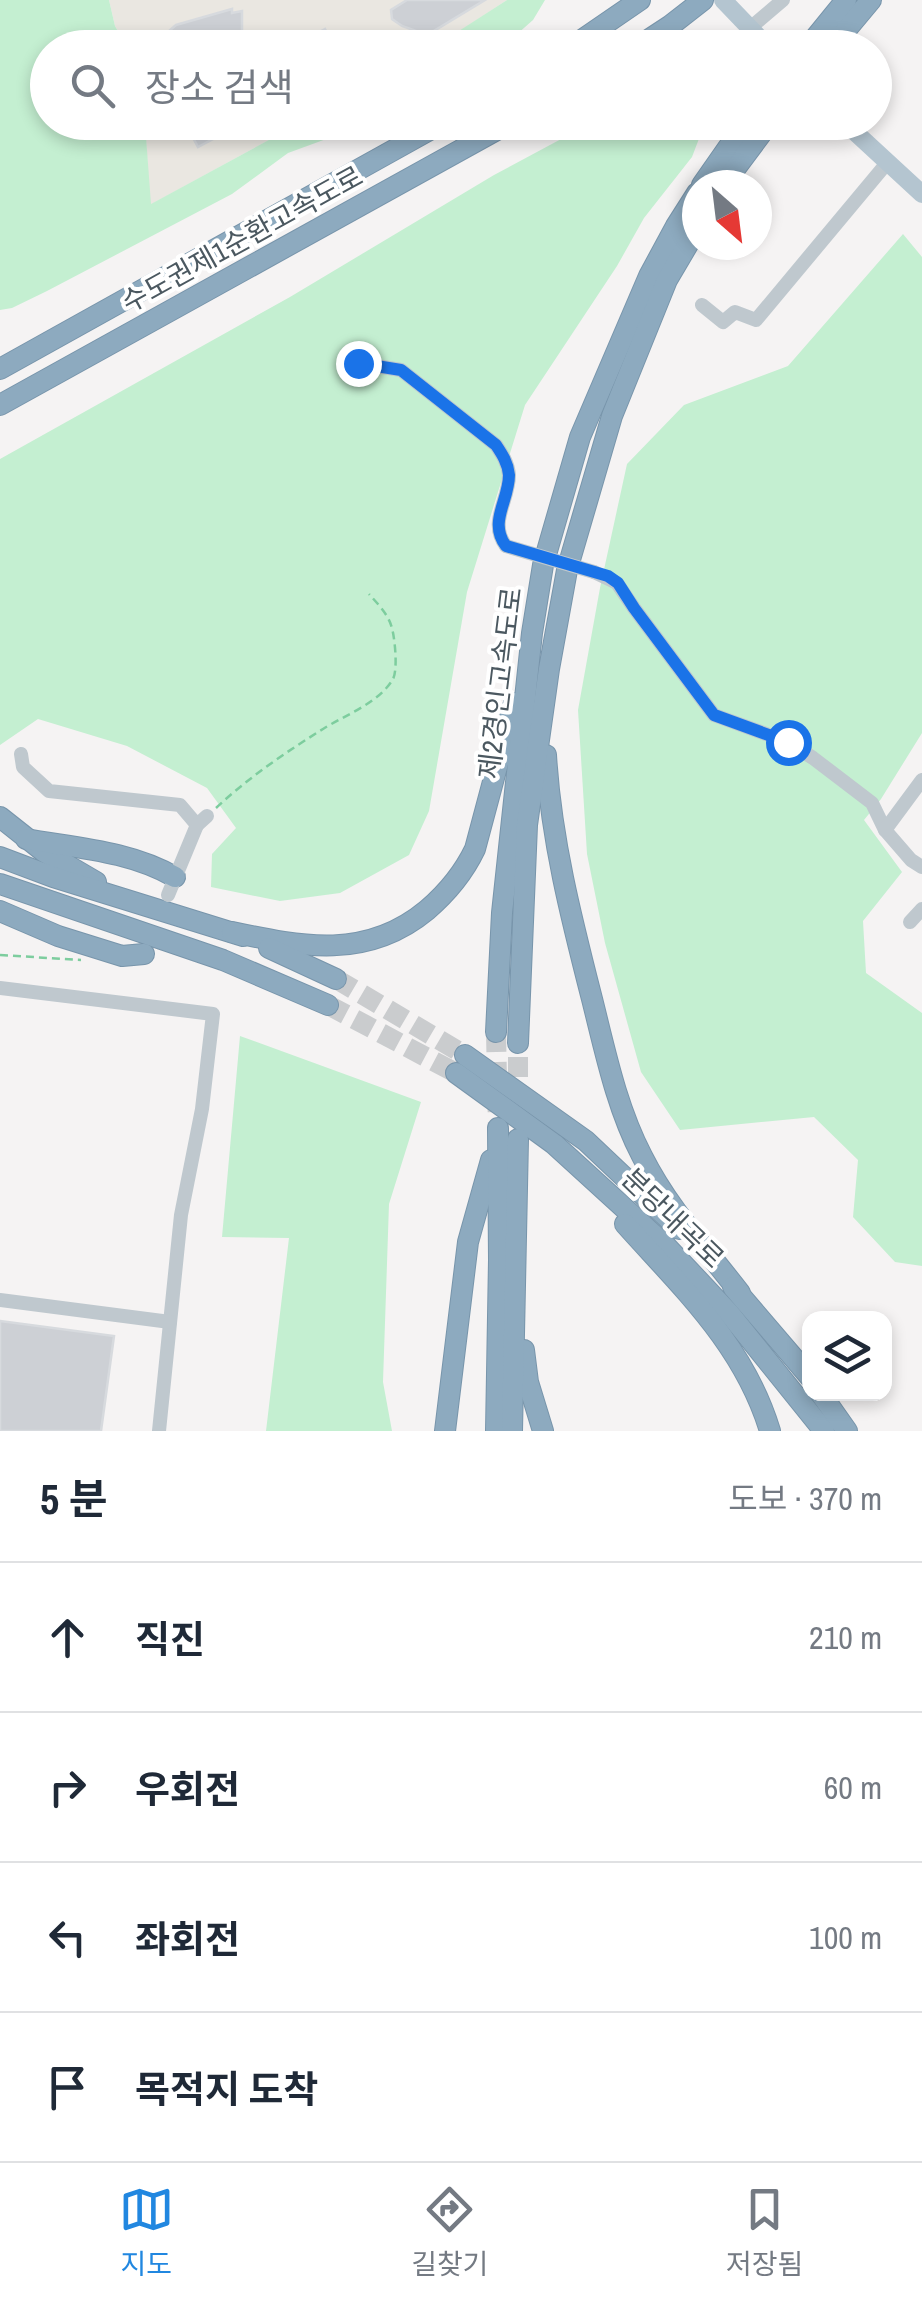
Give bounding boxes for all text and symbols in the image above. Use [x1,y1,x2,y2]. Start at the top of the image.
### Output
search box [30,30,892,140]
icon: search [65,58,120,113]
text: 장소 검색 [145,62,294,113]
street label: 수도권제1순환고속도로 [115,157,369,321]
north arrow [682,170,772,260]
route end [336,341,382,387]
street label: 제2경인고속도로 [469,585,531,781]
route start [766,720,812,766]
street label: 분당내곡로 [613,1160,733,1276]
map controls [802,1311,892,1401]
button: layers [802,1311,892,1401]
text: 5 분 [40,1471,107,1527]
text: 도보 · 370 m [728,1477,882,1520]
icon: ahead [40,1610,95,1665]
text: 직진 [135,1614,205,1665]
text: 210 m [809,1616,882,1659]
icon: right [40,1760,95,1815]
text: 우회전 [135,1764,240,1815]
text: 60 m [824,1766,882,1809]
icon: left [40,1910,95,1965]
text: 좌회전 [135,1914,240,1965]
text: 100 m [809,1916,882,1959]
icon: arrive [40,2060,95,2115]
text: 목적지 도착 [135,2064,318,2115]
tab: 지도 [119,2182,174,2283]
tab: 길찾기 [411,2182,488,2283]
tab: 저장됨 [726,2182,803,2283]

